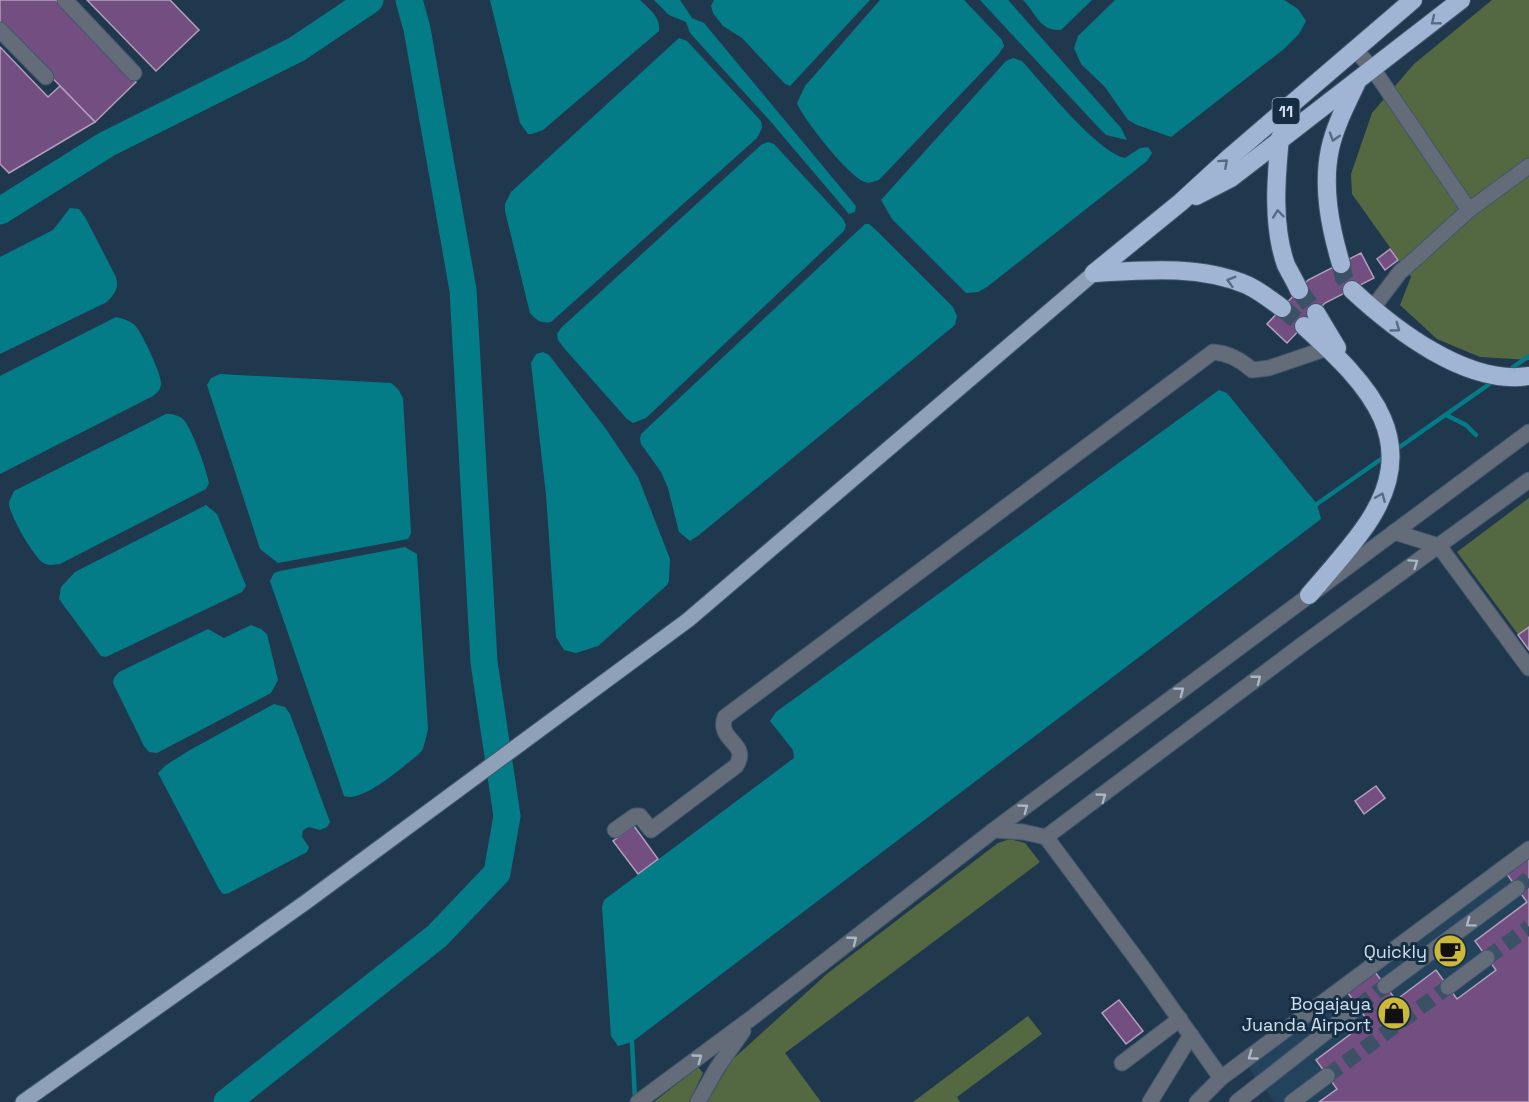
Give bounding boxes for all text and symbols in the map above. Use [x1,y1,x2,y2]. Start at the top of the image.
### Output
one-way arrow [1430,14,1441,25]
road number: 11 [1272,98,1300,124]
one-way arrow [1329,131,1341,142]
one-way arrow [1217,159,1228,170]
one-way arrow [1272,210,1285,219]
one-way arrow [1226,275,1236,288]
one-way arrow [1390,321,1401,332]
one-way arrow [1374,493,1386,504]
one-way arrow [1408,559,1419,570]
one-way arrow [1250,675,1261,686]
one-way arrow [1173,687,1184,698]
one-way arrow [1095,793,1106,804]
one-way arrow [1017,804,1028,815]
one-way arrow [1465,916,1476,927]
cafe icon: Quickly [1432,933,1468,969]
one-way arrow [846,936,857,947]
place label: Quickly [1364,940,1427,963]
place label: Bogajaya Juanda Airport [1242,992,1371,1036]
shop icon: Bogajaya Juanda Airport [1376,995,1412,1031]
one-way arrow [1248,1049,1259,1060]
one-way arrow [691,1054,702,1065]

